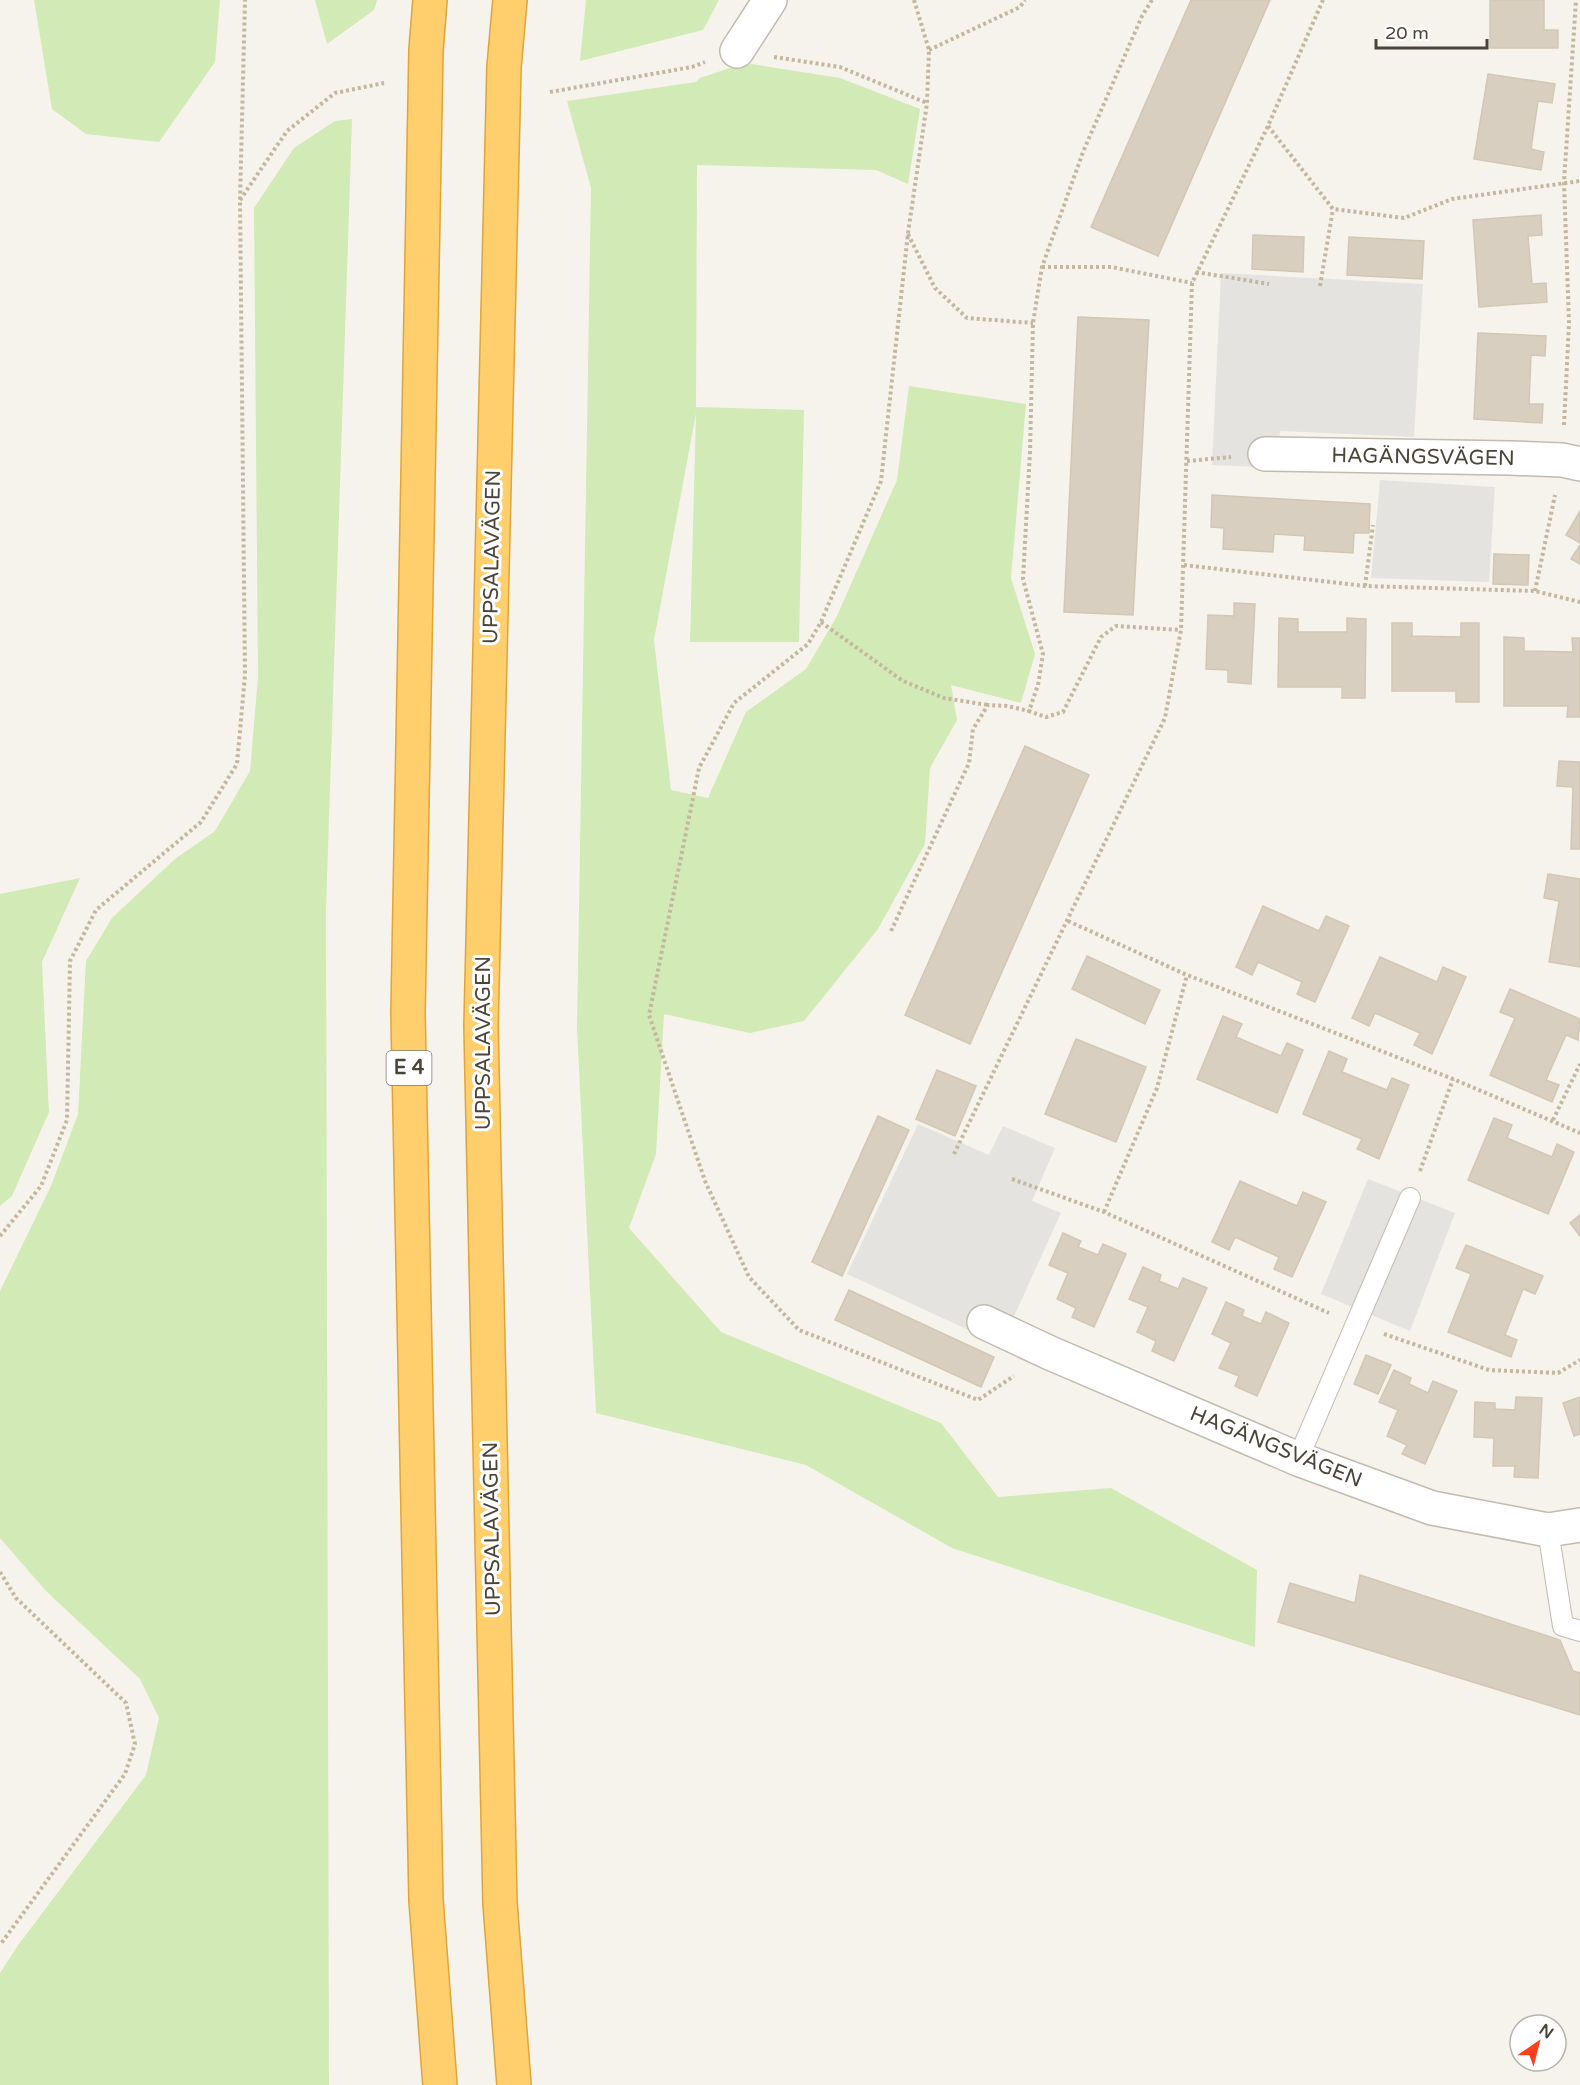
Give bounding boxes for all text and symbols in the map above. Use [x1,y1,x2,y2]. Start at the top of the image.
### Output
scale bar [1376,12,1487,50]
text: 20 m [1385,22,1429,44]
street label: HAGÄNGSVÄGEN [1331,443,1515,471]
street label: UPPSALAVÄGEN [478,470,506,644]
street label: UPPSALAVÄGEN [471,956,496,1130]
road number: E 4 [386,1051,432,1085]
street label: HAGÄNGSVÄGEN [1186,1401,1366,1493]
street label: UPPSALAVÄGEN [478,1442,506,1616]
north arrow [1508,2013,1568,2073]
text: N [1535,2020,1557,2043]

